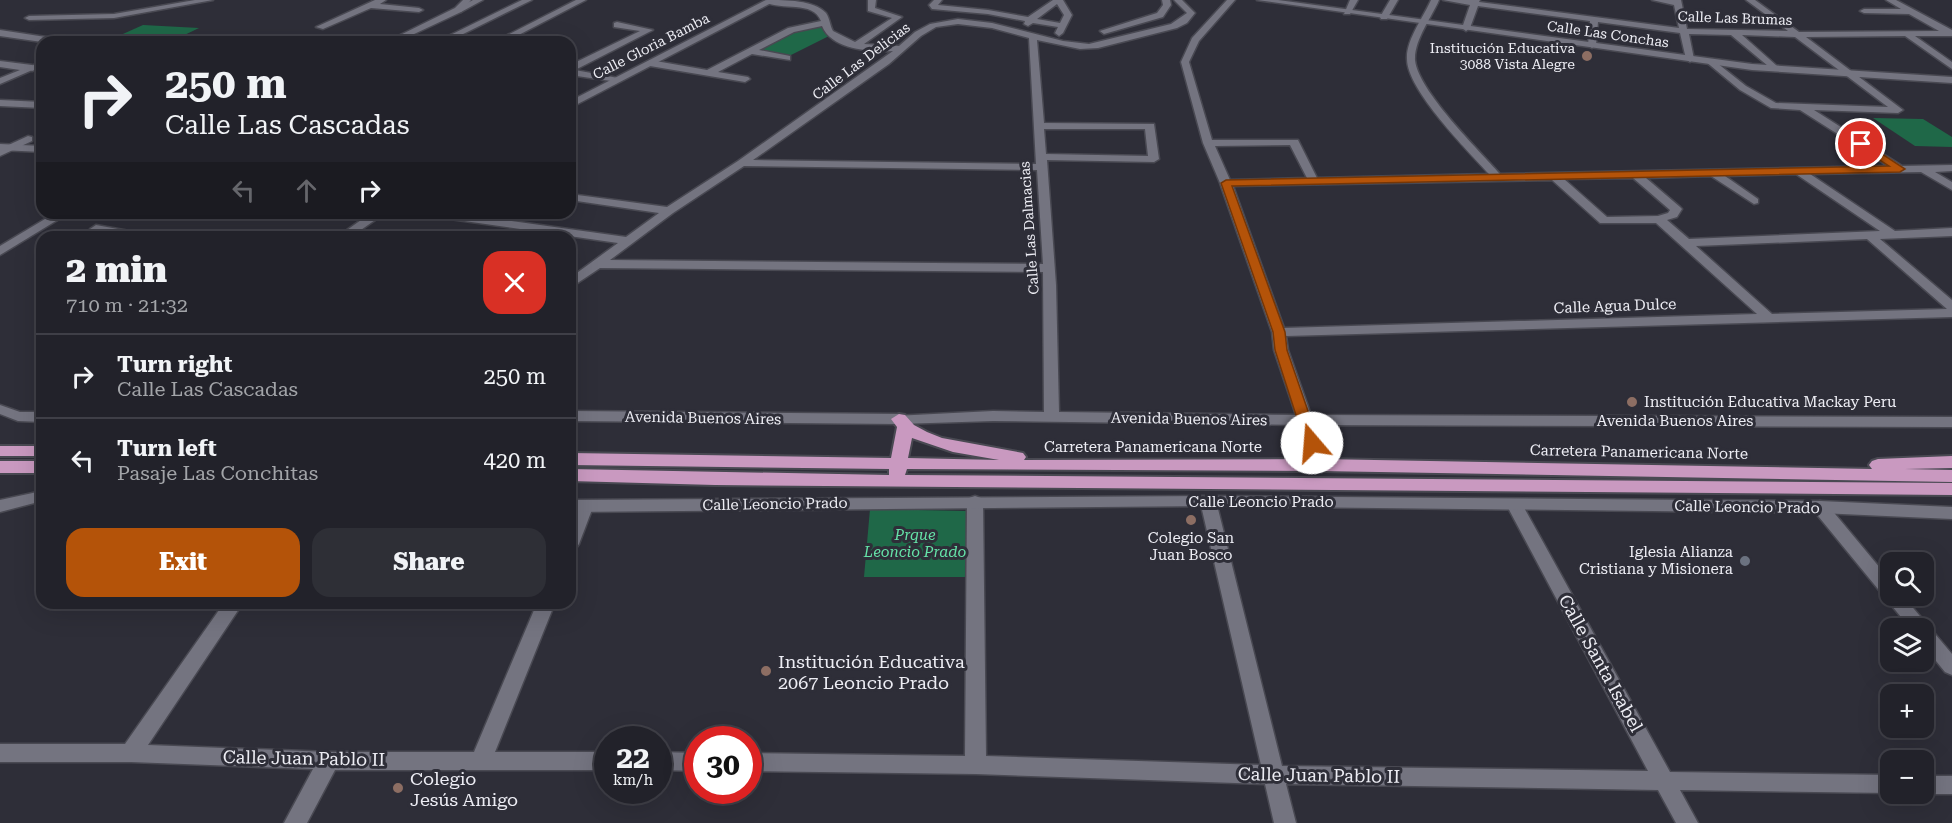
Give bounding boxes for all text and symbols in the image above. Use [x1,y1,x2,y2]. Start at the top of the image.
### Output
street label: Calle Las Brumas [1677,8,1793,28]
street label: Calle Gloria Bamba [590,10,712,82]
street label: Calle Las Conchas [1546,18,1670,51]
street label: Calle Las Delicias [809,19,913,103]
place label: Institución Educativa 3088 Vista Alegre [1430,40,1575,72]
marker: Institución Educativa 3088 Vista Alegre [1580,49,1594,63]
text: 250 m [165,59,287,108]
icon: right [66,60,144,138]
text: Calle Las Cascadas [165,109,410,141]
pin [1835,118,1886,169]
icon: arrive [1844,127,1877,160]
street label: Calle Las Dalmacias [1016,160,1042,295]
icon: left [227,174,260,207]
icon: ahead [290,174,323,207]
icon: right [353,174,386,207]
text: 2 min [66,249,167,291]
button: close [483,251,546,314]
text: 710 m · 21:32 [66,293,188,317]
street label: Calle Agua Dulce [1553,295,1677,317]
text: Turn right [117,352,232,377]
icon: right [66,360,99,393]
text: 250 m [483,364,546,389]
text: Calle Las Cascadas [117,377,298,401]
place label: Institución Educativa Mackay Peru [1644,393,1897,411]
marker: Institución Educativa Mackay Peru [1625,395,1639,409]
street label: Avenida Buenos Aires [625,408,781,428]
street label: Avenida Buenos Aires [1111,409,1267,429]
position arrow [1280,411,1344,475]
street label: Avenida Buenos Aires [1597,412,1753,430]
text: Turn left [117,436,217,461]
street label: Carretera Panamericana Norte [1044,438,1262,456]
street label: Carretera Panamericana Norte [1530,441,1748,463]
icon: left [66,444,99,477]
text: 420 m [483,448,546,473]
text: Pasaje Las Conchitas [117,461,318,485]
street label: Calle Leoncio Prado [1188,493,1334,511]
street label: Calle Leoncio Prado [702,494,848,514]
street label: Calle Leoncio Prado [1674,497,1820,517]
marker: Colegio San Juan Bosco [1184,513,1198,527]
park label: Prque Leoncio Prado [863,526,967,561]
button: Exit [66,528,300,597]
button: Share [312,528,546,597]
place label: Colegio San Juan Bosco [1148,529,1235,564]
place label: Iglesia Alianza Cristiana y Misionera [1579,543,1733,578]
map controls [1880,552,1934,804]
button: search [1880,552,1934,606]
marker: Iglesia Alianza Cristiana y Misionera [1738,554,1752,568]
street label: Calle Santa Isabel [1555,591,1648,736]
button: layers [1880,618,1934,672]
place label: Institución Educativa 2067 Leoncio Prado [778,651,965,693]
marker: Institución Educativa 2067 Leoncio Prado [759,664,773,678]
button: + [1880,684,1934,738]
speed limit sign: 30 [684,726,762,804]
text: 22 [616,740,650,775]
street label: Calle Juan Pablo II [223,746,385,770]
button: − [1880,750,1934,804]
street label: Calle Juan Pablo II [1238,763,1400,787]
place label: Colegio Jesús Amigo [410,768,518,810]
text: km/h [613,771,653,789]
marker: Colegio Jesús Amigo [391,781,405,795]

